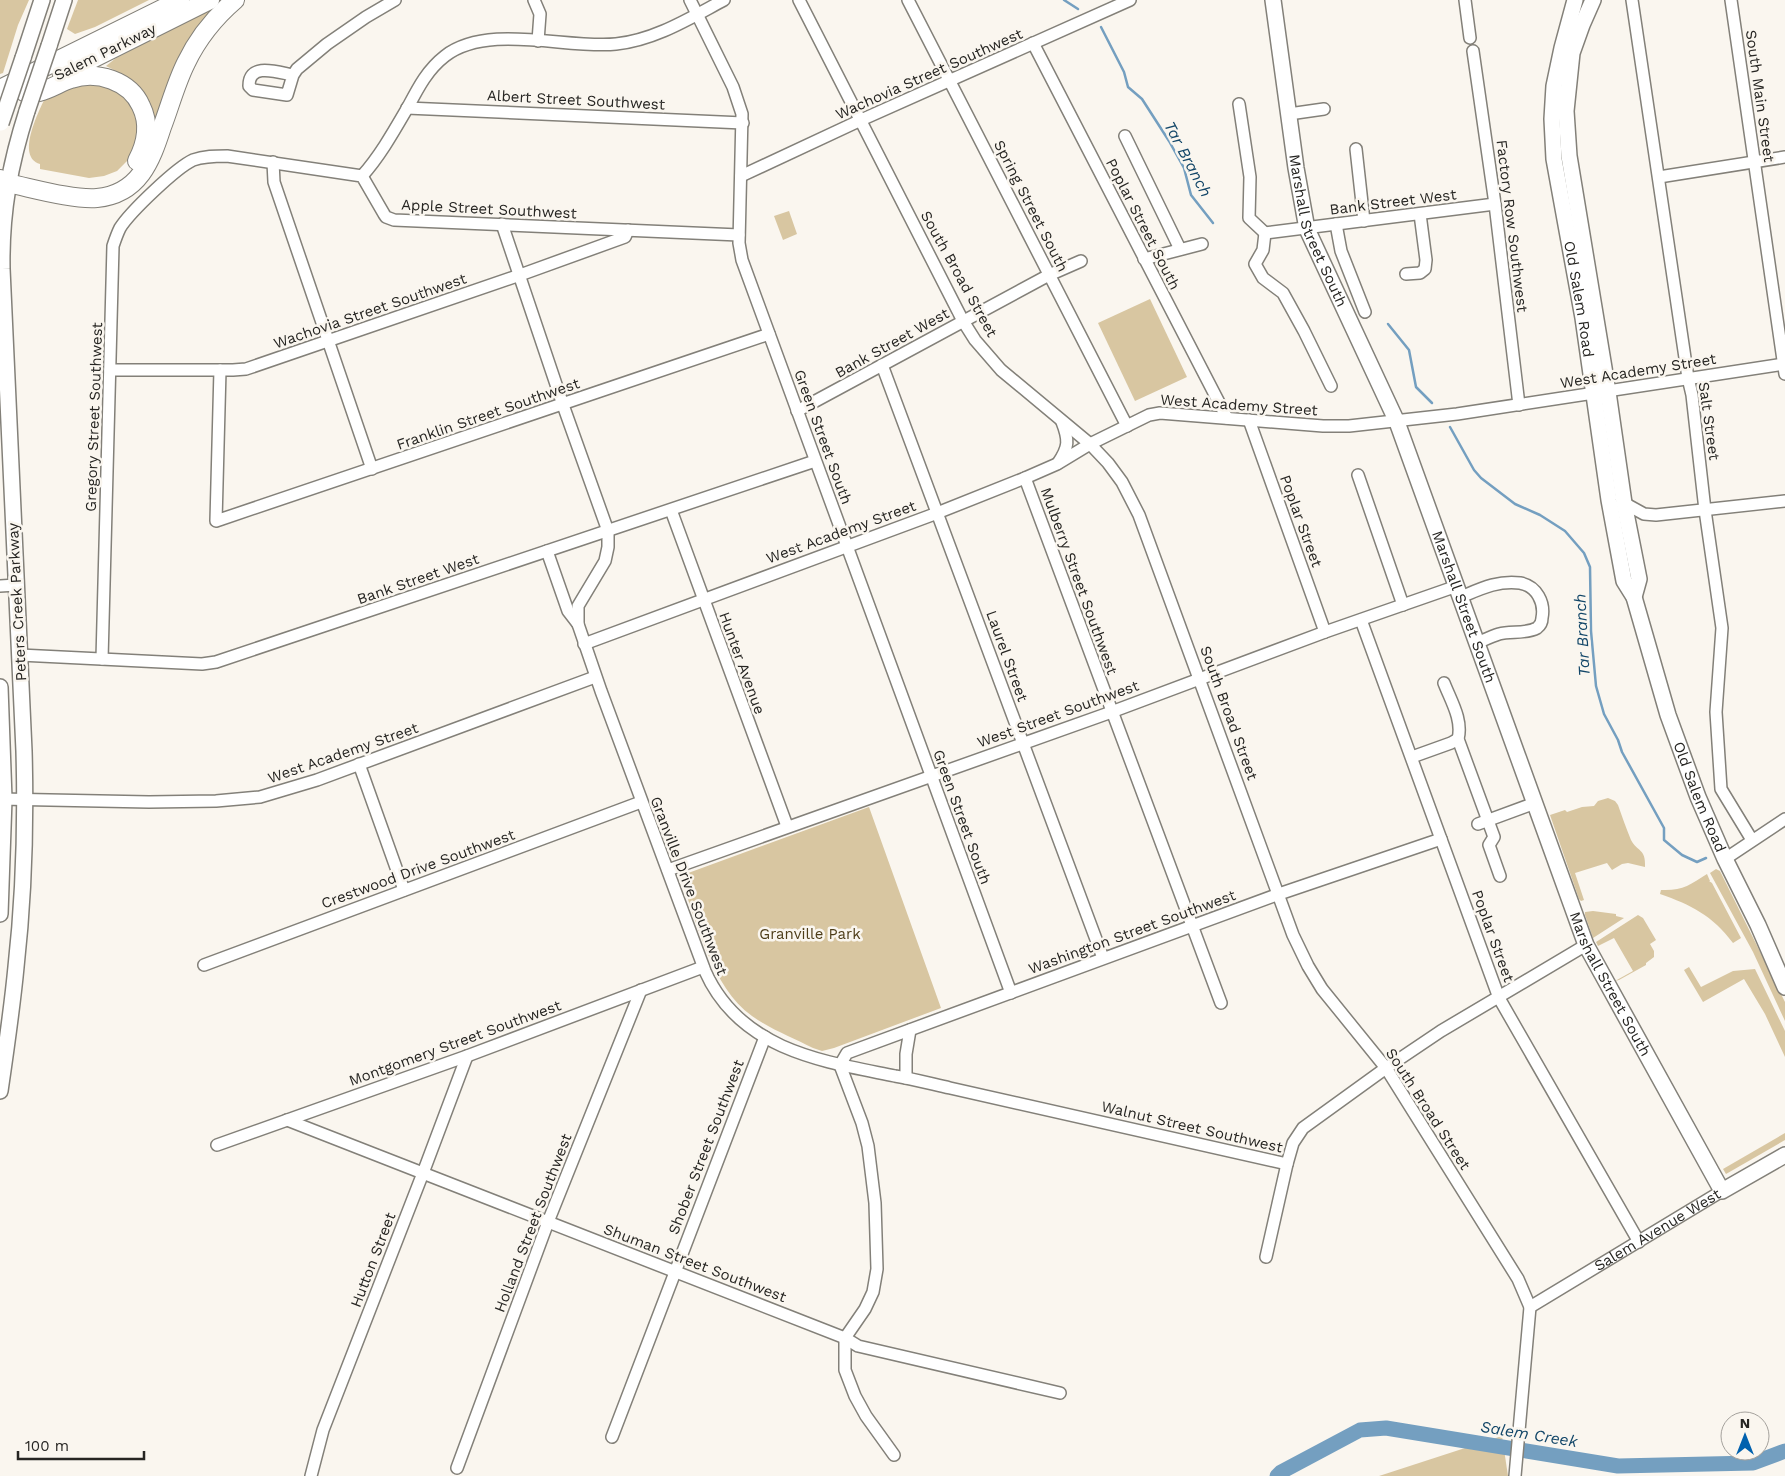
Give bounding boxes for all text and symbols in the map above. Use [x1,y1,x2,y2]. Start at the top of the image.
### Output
street label: Salem Parkway [51,19,159,84]
street label: Wachovia Street Southwest [833,24,1026,123]
street label: South Main Street [1742,29,1778,164]
street label: Albert Street Southwest [486,86,666,114]
water label: Tar Branch [1160,118,1216,200]
street label: Spring Street South [990,137,1072,275]
street label: Factory Row Southwest [1492,139,1532,314]
street label: Marshall Street South [1285,153,1351,310]
street label: Poplar Street South [1102,155,1184,293]
street label: Bank Street West [1329,185,1458,219]
street label: Apple Street Southwest [401,195,578,223]
street label: South Broad Street [917,208,1001,341]
street label: Old Salem Road [1560,240,1598,358]
street label: Wachovia Street Southwest [271,269,469,353]
street label: Bank Street West [832,304,953,382]
street label: Gregory Street Southwest [82,321,106,512]
street label: West Academy Street [1559,350,1718,392]
street label: Green Street South [790,367,856,507]
street label: Franklin Street Southwest [394,374,583,454]
street label: Salt Street [1695,381,1723,462]
street label: West Academy Street [1160,391,1319,420]
street label: Poplar Street [1276,473,1326,570]
street label: Mulberry Street Southwest [1037,485,1122,678]
street label: West Academy Street [764,496,919,567]
street label: Peters Creek Parkway [4,522,30,682]
street label: Marshall Street South [1428,528,1499,685]
street label: Bank Street West [355,550,482,608]
water label: Tar Branch [1570,593,1594,677]
street label: Laurel Street [982,608,1032,705]
street label: Hunter Avenue [715,609,769,717]
street label: South Broad Street [1196,643,1262,783]
street label: West Street Southwest [975,676,1142,752]
street label: West Academy Street [266,719,421,787]
street label: Old Salem Road [1670,739,1730,855]
street label: Green Street South [929,747,995,887]
street label: Granville Drive Southwest [647,794,732,979]
street label: Crestwood Drive Southwest [319,825,518,912]
street label: Washington Street Southwest [1026,886,1239,978]
street label: Poplar Street [1468,888,1518,985]
street label: Marshall Street South [1566,909,1655,1059]
park label: Granville Park [759,925,861,943]
street label: Montgomery Street Southwest [346,996,564,1090]
street label: South Broad Street [1382,1045,1474,1174]
street label: Shober Street Southwest [664,1056,748,1237]
street label: Walnut Street Southwest [1100,1097,1285,1157]
street label: Holland Street Southwest [491,1130,576,1315]
street label: Salem Avenue West [1591,1184,1725,1275]
street label: Hutton Street [347,1209,400,1310]
street label: Shuman Street Southwest [601,1220,789,1306]
north arrow [1720,1411,1770,1461]
text: N [1740,1415,1750,1431]
water label: Salem Creek [1479,1417,1580,1451]
scale bar [18,1428,144,1460]
text: 100 m [25,1437,69,1455]

